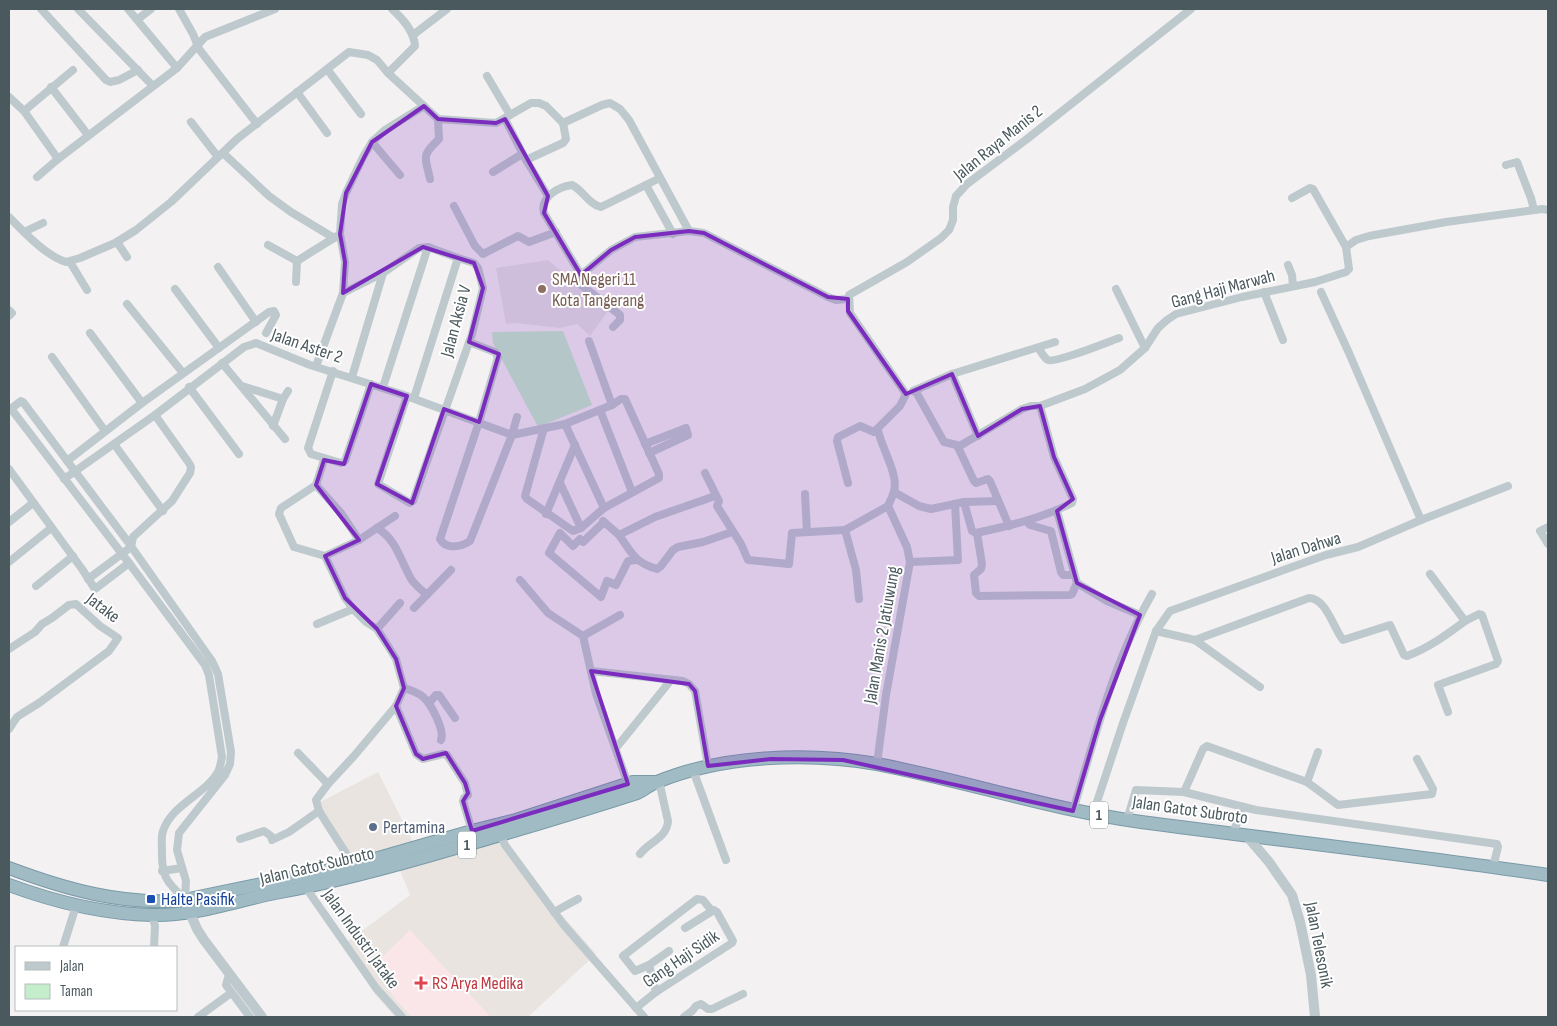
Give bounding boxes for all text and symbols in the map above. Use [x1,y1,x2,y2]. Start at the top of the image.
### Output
street label: Jalan Raya Manis 2 [949,101,1047,186]
street label: Gang Haji Marwah [1169,265,1277,313]
place label: SMA Negeri 11 Kota Tangerang [552,269,644,311]
street label: Jalan Aksia V [436,283,476,360]
marker: SMA Negeri 11 Kota Tangerang [536,283,548,295]
street label: Jalan Aster 2 [268,324,345,368]
street label: Jalan Dahwa [1268,527,1343,569]
street label: Jalan Manis 2 Jatiuwung [859,565,904,706]
street label: Jatake [81,588,124,627]
street label: Jalan Gatot Subroto [1130,791,1249,828]
road number: 1 [1090,802,1108,828]
place label: Pertamina [383,817,445,838]
marker: Pertamina [367,821,379,833]
road number: 1 [458,832,476,858]
street label: Jalan Gatot Subroto [257,843,376,890]
street label: Jalan Industri Jatake [317,884,404,993]
place label: Halte Pasifik [161,889,235,910]
marker: Halte Pasifik [145,893,157,905]
street label: Jalan Telesonik [1300,899,1338,990]
street label: Gang Haji Sidik [639,926,723,992]
legend [15,946,178,1011]
text: Jalan [59,957,84,976]
place label: RS Arya Medika [432,973,523,994]
marker: RS Arya Medika [414,976,428,990]
text: Taman [60,982,93,1001]

